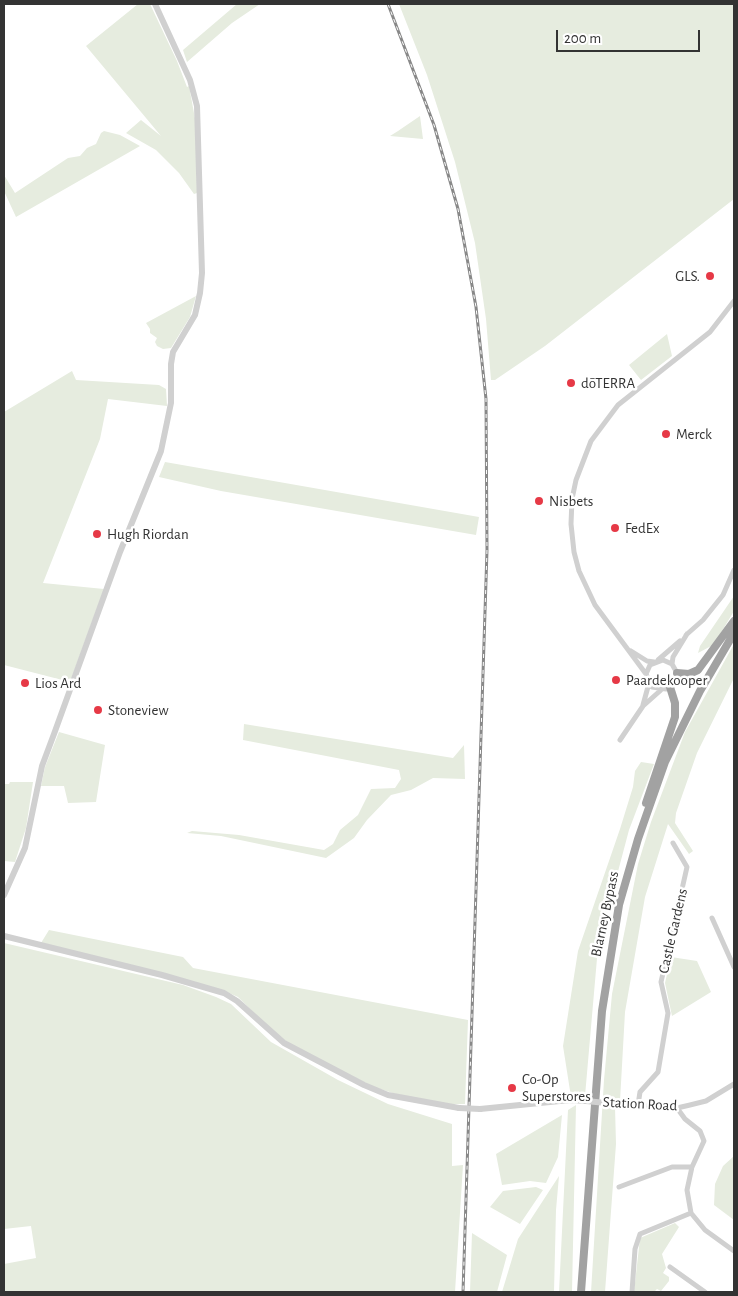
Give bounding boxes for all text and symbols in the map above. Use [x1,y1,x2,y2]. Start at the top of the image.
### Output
scale bar [558,20,702,52]
text: 200 m [564,31,601,46]
place label: GLS. [675,267,700,285]
marker: GLS. [704,270,716,282]
place label: dōTERRA [581,374,635,392]
marker: dōTERRA [565,377,577,389]
place label: Merck [676,425,712,443]
marker: Merck [660,428,672,440]
place label: Nisbets [549,492,593,510]
marker: Nisbets [533,495,545,507]
place label: FedEx [625,519,659,537]
marker: FedEx [609,522,621,534]
place label: Hugh Riordan [107,525,189,543]
marker: Hugh Riordan [91,528,103,540]
place label: Paardekooper [626,671,707,689]
place label: Lios Ard [35,674,81,692]
marker: Paardekooper [610,674,622,686]
marker: Lios Ard [19,677,31,689]
place label: Stoneview [108,701,169,719]
marker: Stoneview [92,704,104,716]
street label: Blarney Bypass [587,870,623,958]
street label: Castle Gardens [654,887,692,975]
place label: Co-Op Superstores [522,1070,591,1105]
marker: Co-Op Superstores [506,1082,518,1094]
street label: Station Road [602,1093,678,1115]

